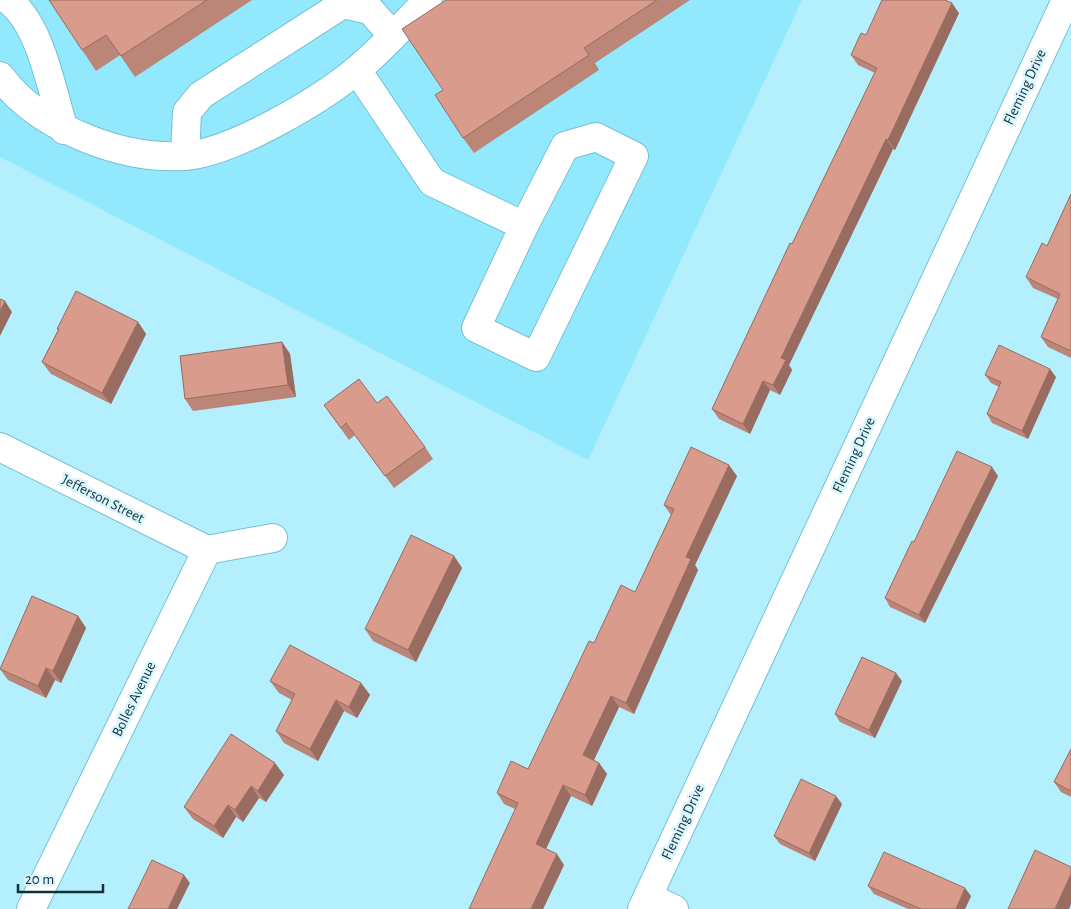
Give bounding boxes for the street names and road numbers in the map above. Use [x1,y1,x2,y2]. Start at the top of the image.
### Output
street label: Fleming Drive [1001,47,1049,127]
street label: Fleming Drive [830,415,878,495]
street label: Jefferson Street [59,472,147,526]
street label: Bolles Avenue [109,659,159,739]
street label: Fleming Drive [659,782,707,862]

